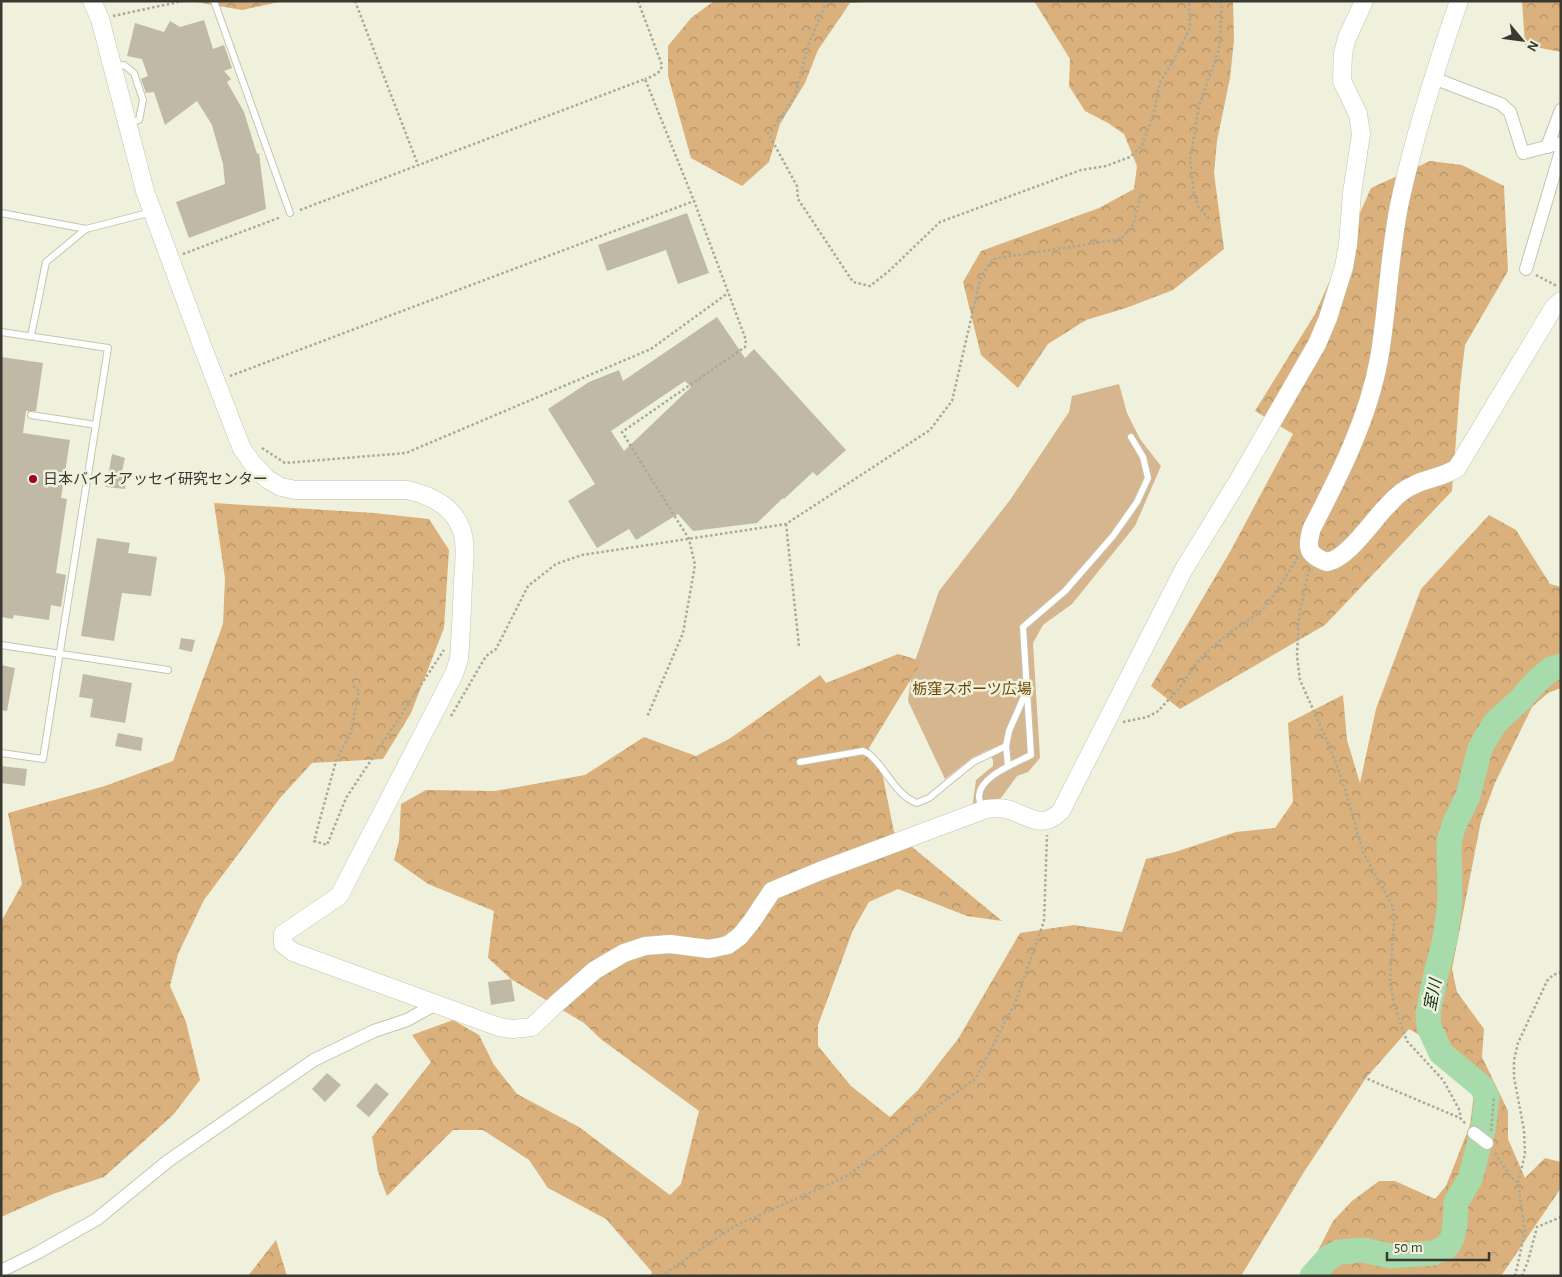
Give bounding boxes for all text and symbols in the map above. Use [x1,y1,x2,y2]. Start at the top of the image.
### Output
north arrow [1497,15,1547,65]
text: N [1524,38,1541,53]
place label: 日本バイオアッセイ研究センター [43,471,268,487]
marker: 日本バイオアッセイ研究センター [27,473,39,485]
park label: 栃窪スポーツ広場 [912,681,1032,697]
water label: 室川 [1421,976,1444,1012]
scale bar [1387,1230,1490,1262]
text: 50 m [1394,1240,1423,1255]

